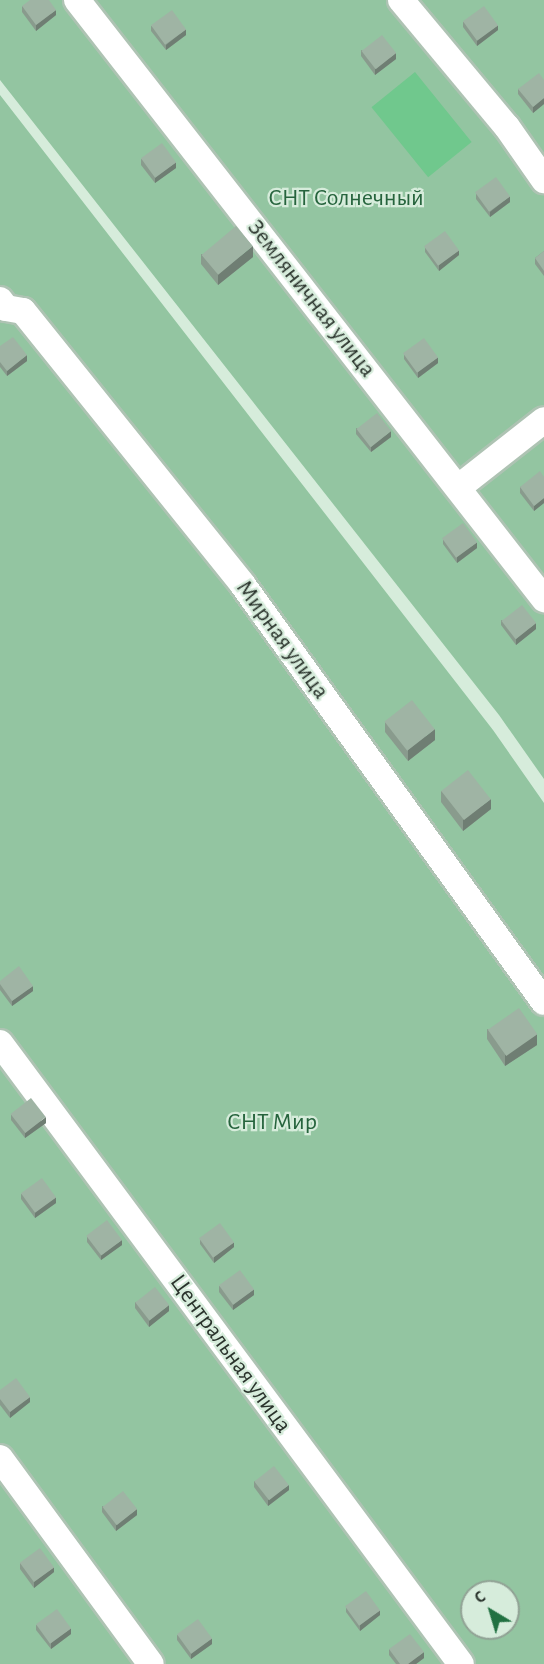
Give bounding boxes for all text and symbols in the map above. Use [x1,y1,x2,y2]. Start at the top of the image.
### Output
park label: СНТ Солнечный [268,185,424,213]
street label: Земляничная улица [241,214,381,384]
street label: Мирная улица [229,575,335,705]
park label: СНТ Мир [227,1109,317,1137]
street label: Центральная улица [163,1269,297,1439]
north arrow [460,1580,520,1640]
text: С [472,1588,489,1606]

